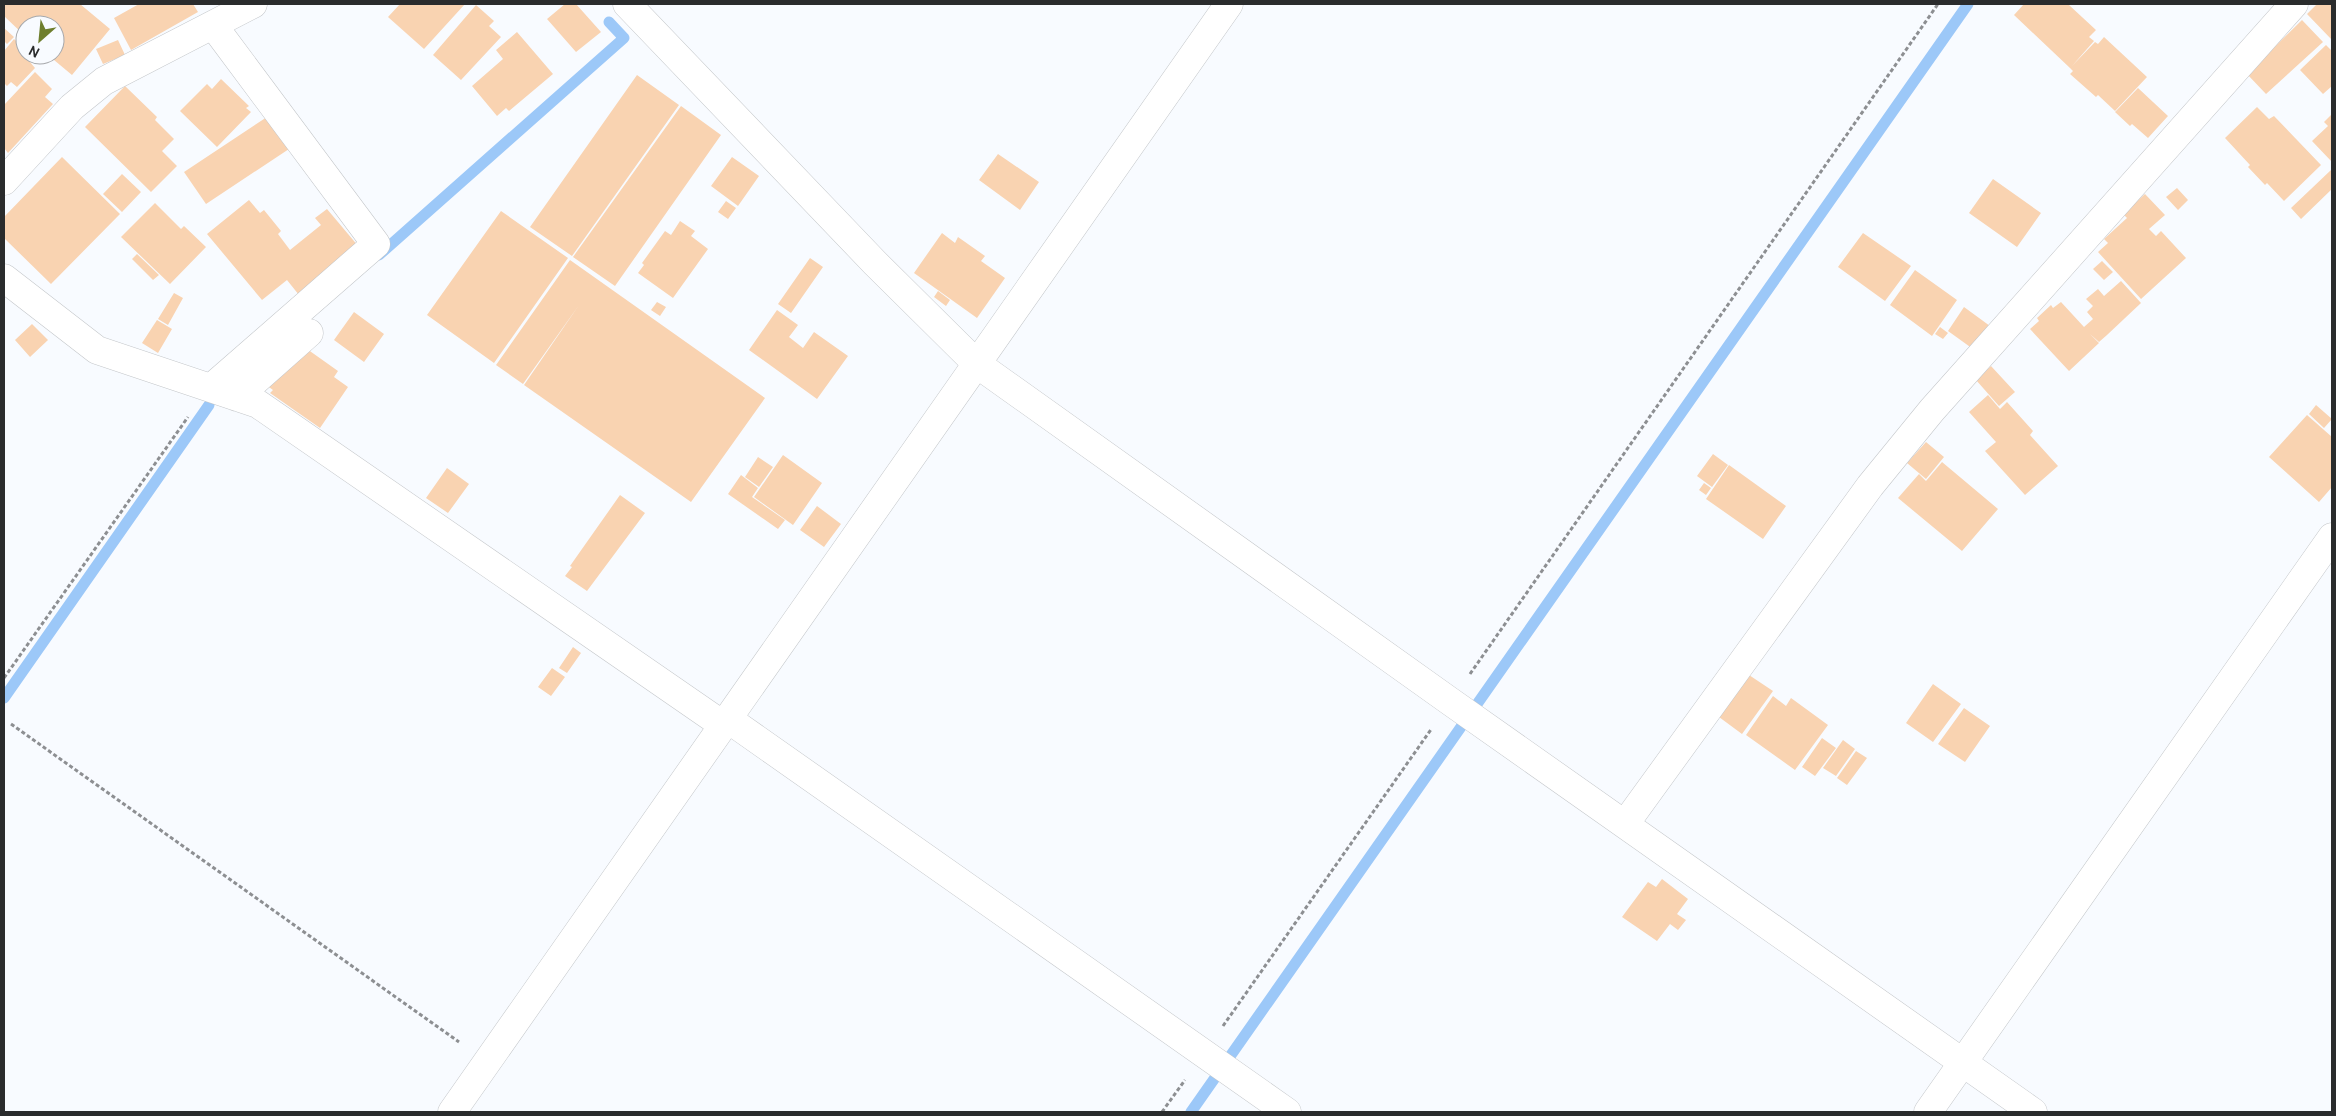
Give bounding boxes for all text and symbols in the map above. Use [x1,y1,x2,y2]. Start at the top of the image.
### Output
north arrow [15,15,65,65]
text: N [26,41,43,62]

